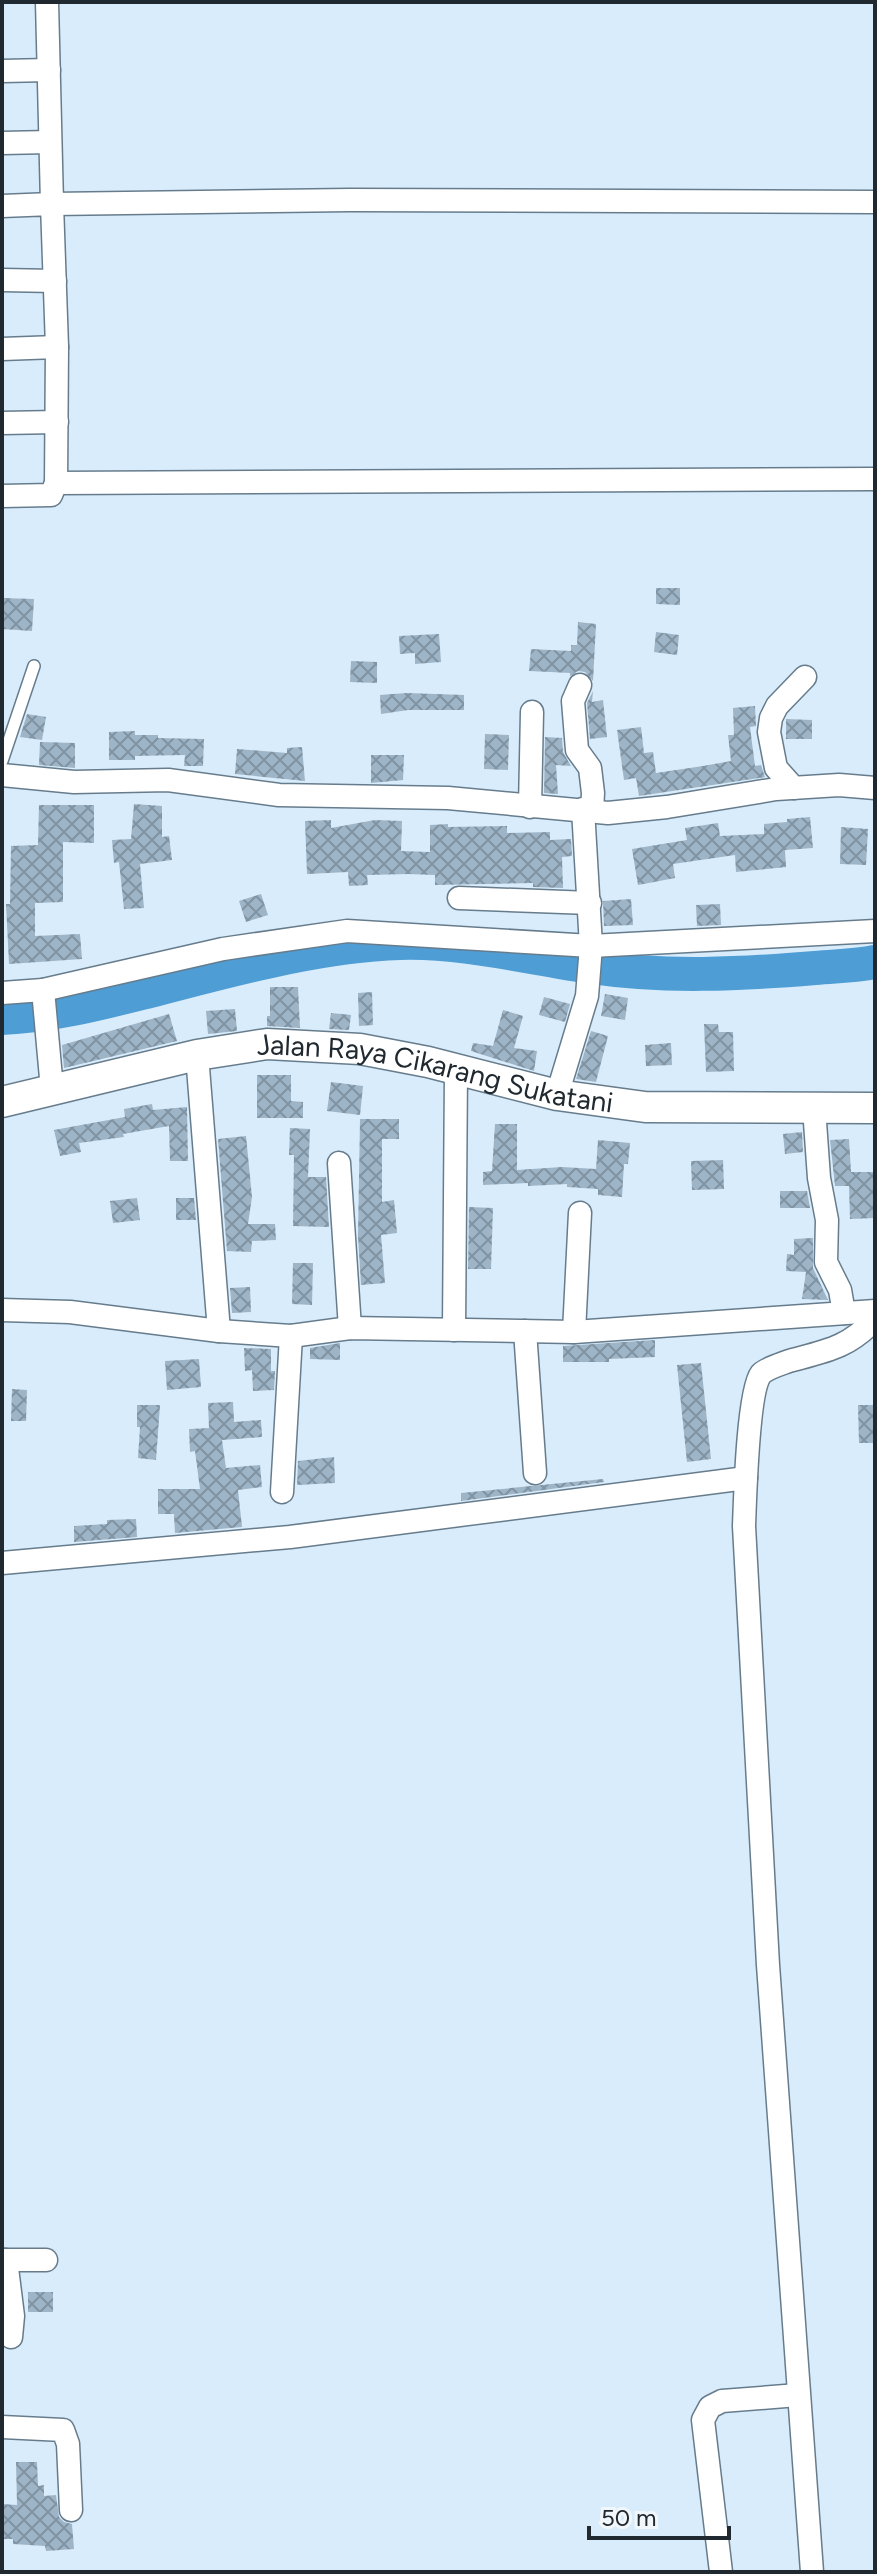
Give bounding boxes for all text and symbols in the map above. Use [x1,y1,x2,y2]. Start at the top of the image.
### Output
street label: Jalan Raya Cikarang Sukatani [253,1027,615,1119]
scale bar [589,2490,729,2540]
text: 50 m [601,2503,657,2532]

